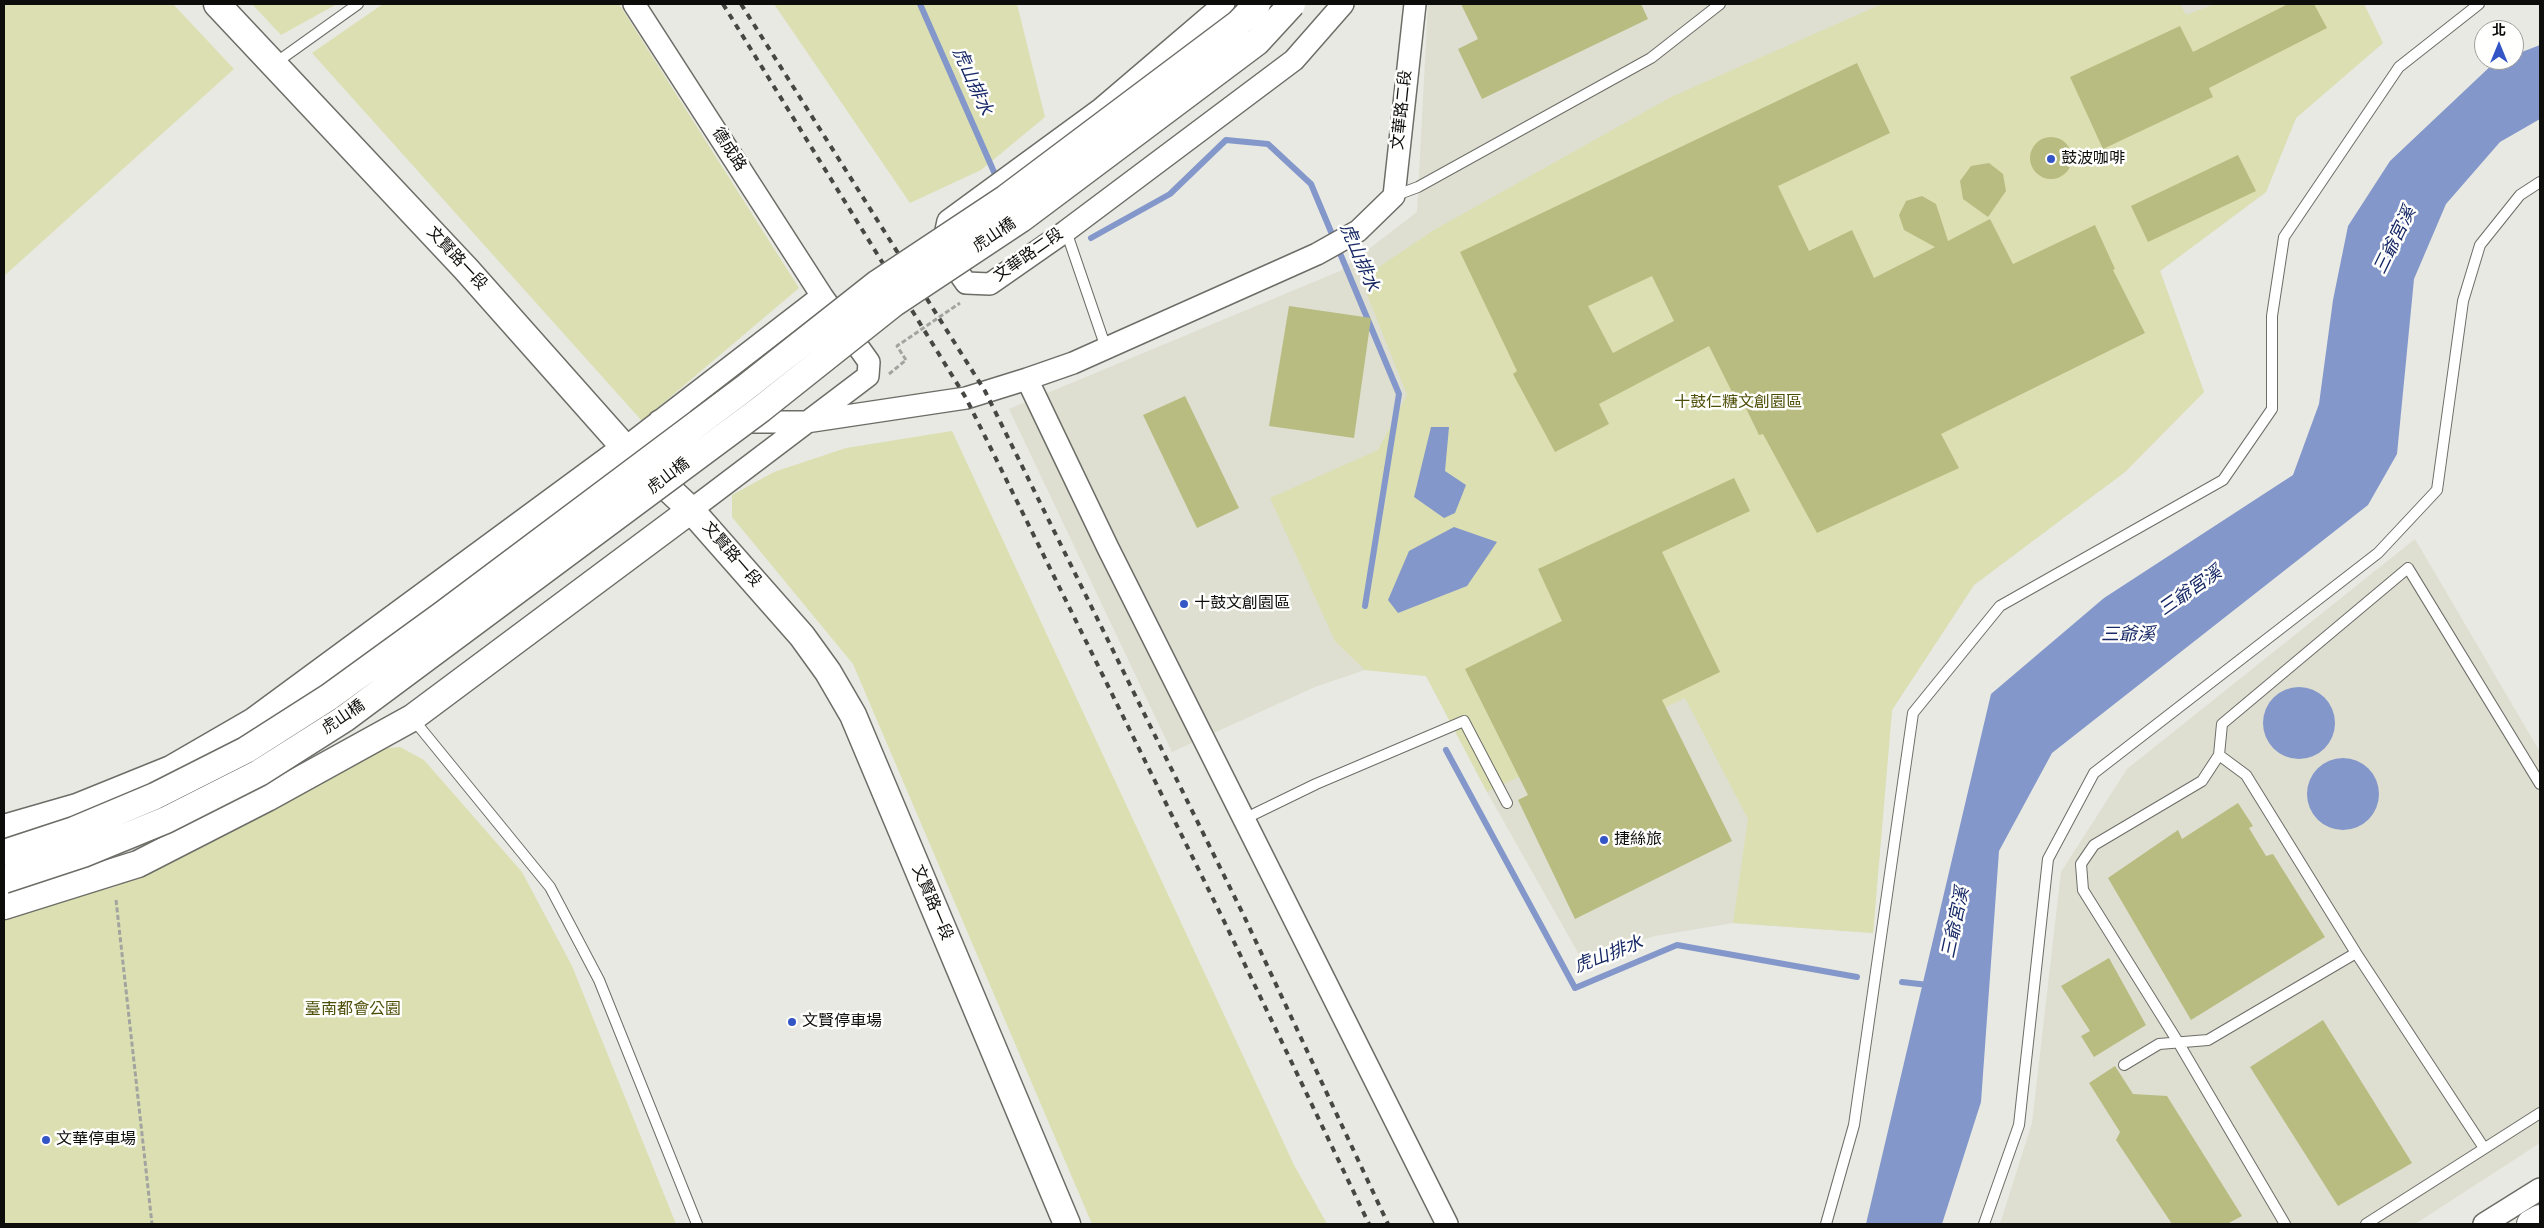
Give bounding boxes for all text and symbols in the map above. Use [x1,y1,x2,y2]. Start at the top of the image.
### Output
north arrow [2474,20,2524,70]
text: 北 [2492,21,2506,41]
water label: 虎山排水 [946,45,996,119]
street label: 文華路二段 [1389,69,1417,151]
street label: 德成路 [707,125,749,175]
place label: 鼓波咖啡 [2061,149,2125,169]
marker: 鼓波咖啡 [2045,153,2057,165]
water label: 三爺宮溪 [2371,204,2421,278]
street label: 虎山橋 [970,215,1020,257]
water label: 虎山排水 [1334,221,1382,295]
street label: 文賢路一段 [422,223,490,295]
street label: 文華路二段 [991,225,1067,287]
park label: 十鼓仁糖文創園區 [1674,393,1802,413]
street label: 虎山橋 [644,455,694,499]
street label: 文賢路一段 [698,519,764,591]
water label: 三爺宮溪 [2155,563,2227,621]
place label: 十鼓文創園區 [1194,594,1290,614]
marker: 十鼓文創園區 [1178,598,1190,610]
water label: 三爺溪 [2101,625,2155,647]
street label: 虎山橋 [319,697,369,739]
place label: 捷絲旅 [1614,830,1662,850]
marker: 捷絲旅 [1598,834,1610,846]
street label: 文賢路一段 [907,862,955,944]
water label: 三爺宮溪 [1939,886,1975,960]
water label: 虎山排水 [1572,933,1646,979]
park label: 臺南都會公園 [305,1000,401,1020]
place label: 文賢停車場 [802,1012,882,1032]
marker: 文賢停車場 [786,1016,798,1028]
place label: 文華停車場 [56,1130,136,1150]
marker: 文華停車場 [40,1134,52,1146]

